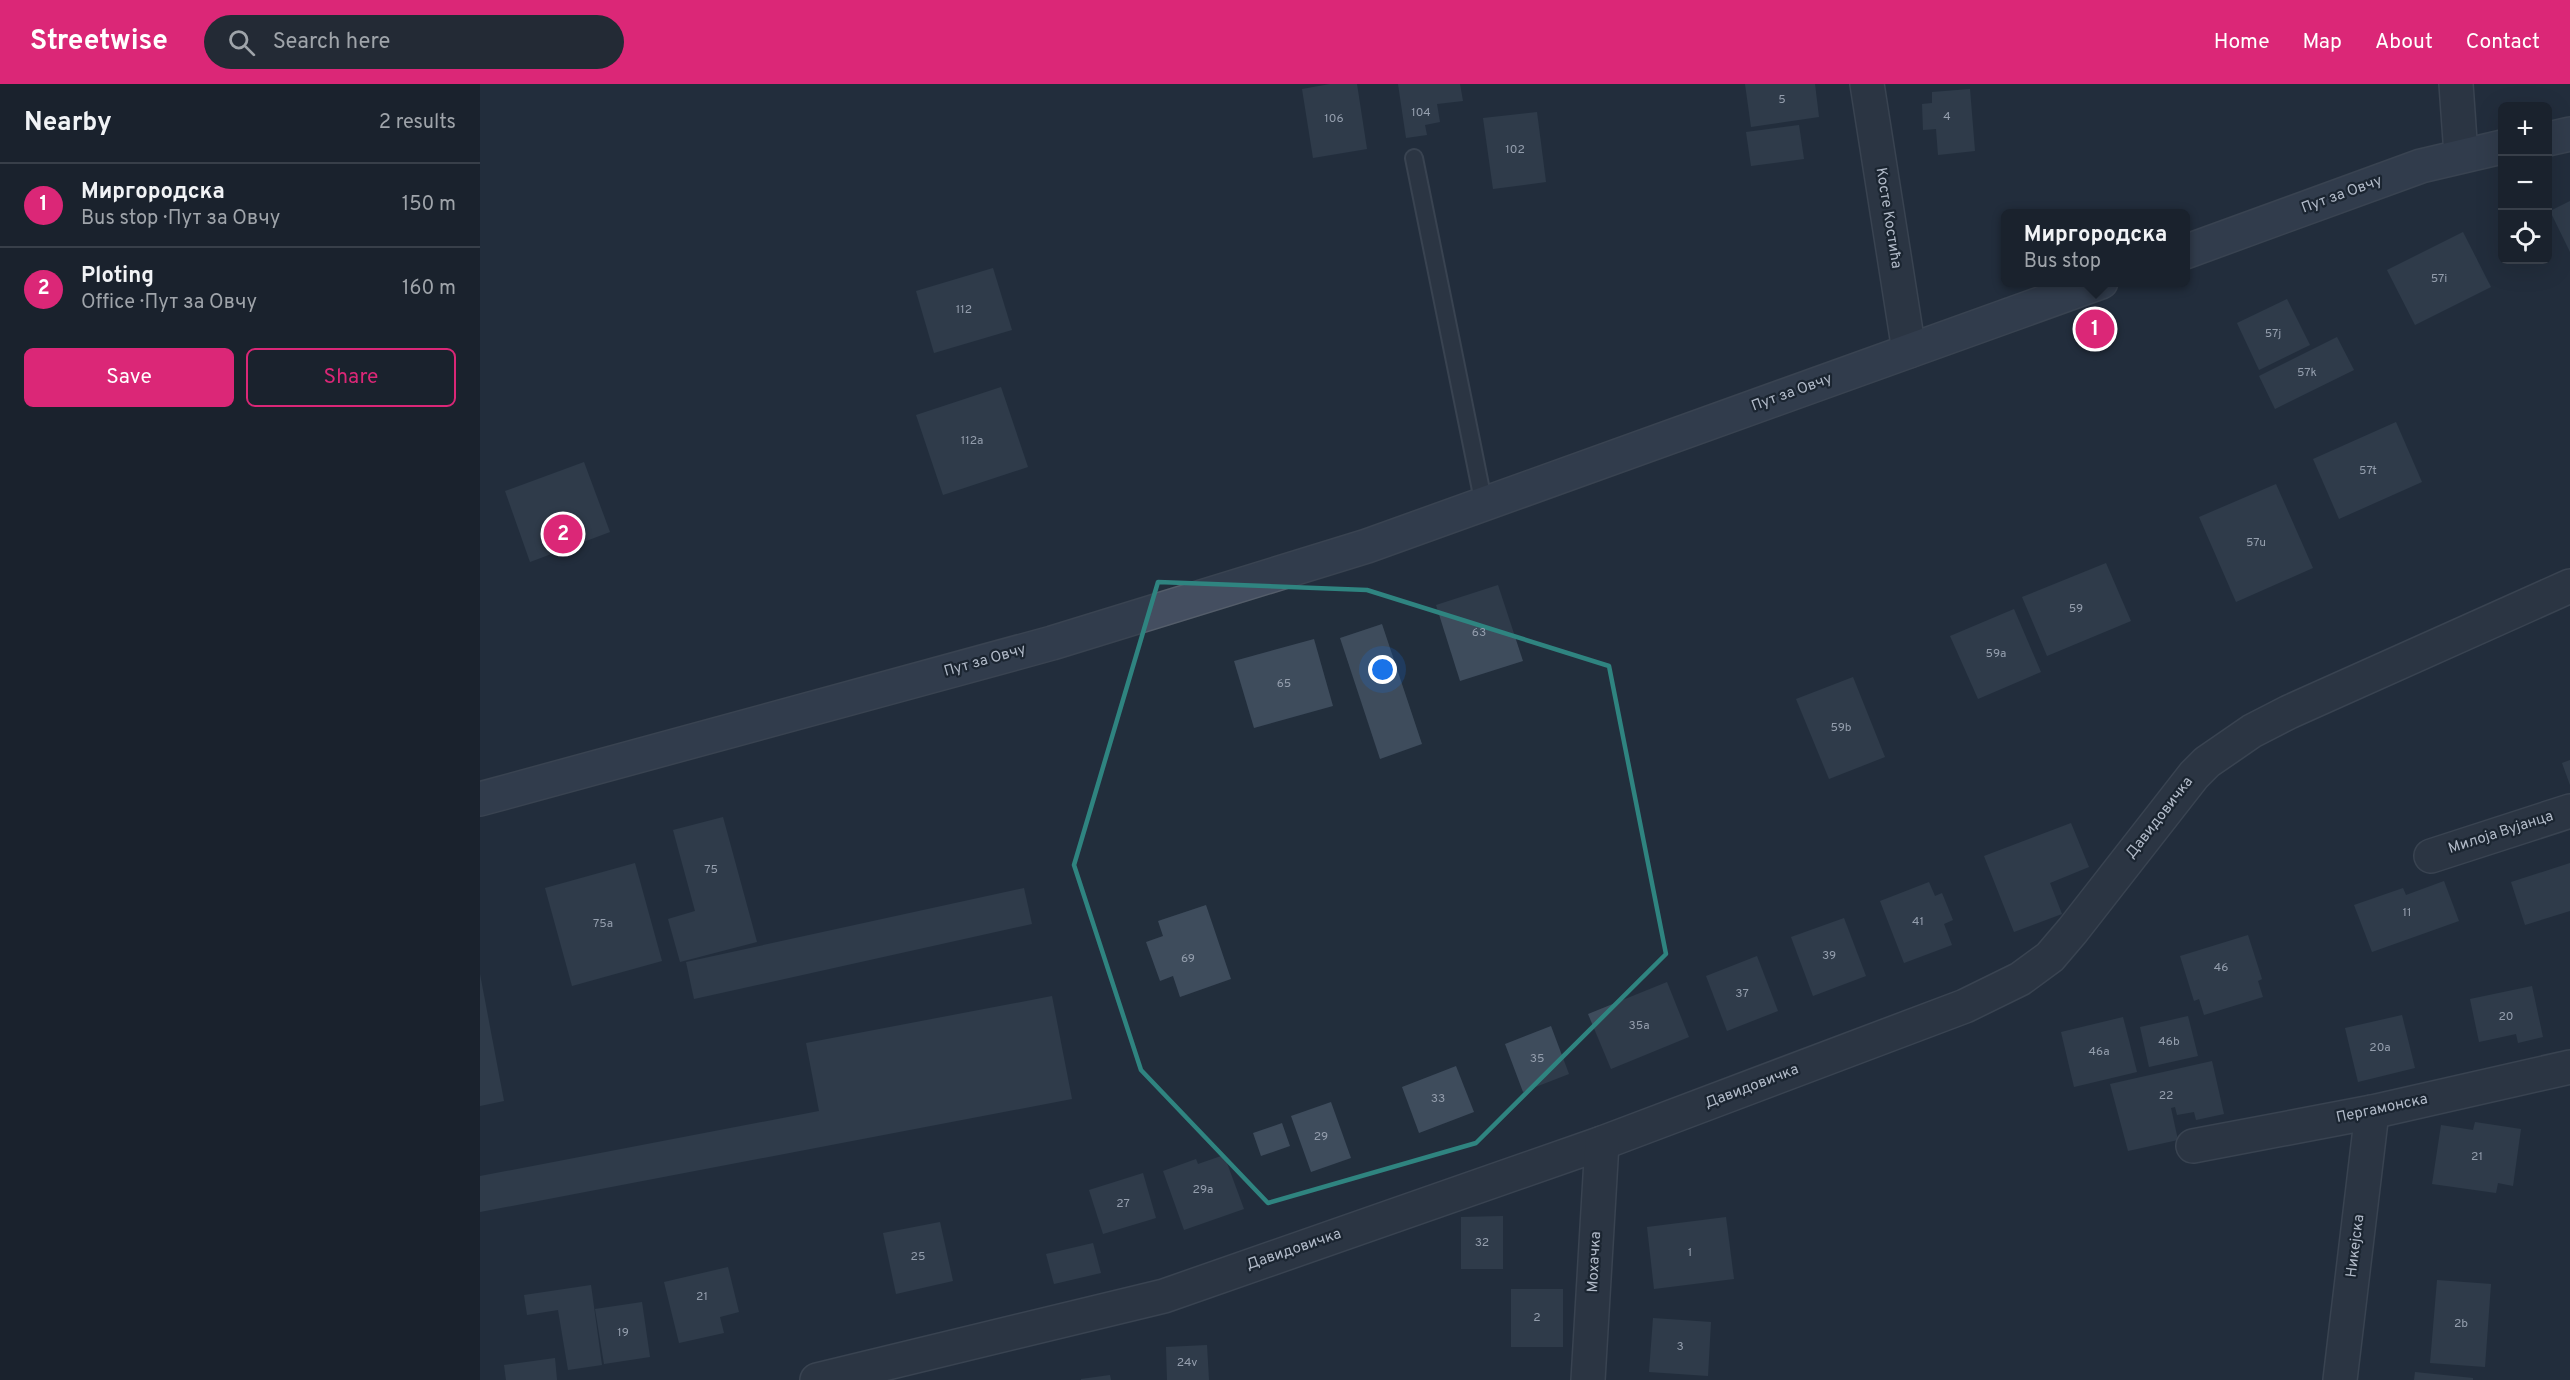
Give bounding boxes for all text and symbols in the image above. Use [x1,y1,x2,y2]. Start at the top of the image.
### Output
search box [204,15,624,69]
text: Streetwise [30,24,168,60]
icon: search [225,26,258,59]
text: Search here [273,29,390,56]
text: Home [2214,29,2270,56]
text: Map [2303,29,2342,56]
text: About [2375,29,2433,56]
text: Contact [2466,29,2540,56]
house number: 5 [1778,92,1786,108]
map controls [2498,102,2552,264]
button: + [2498,102,2552,156]
house number: 104 [1411,105,1431,121]
text: Nearby [24,107,112,140]
house number: 4 [1943,109,1951,125]
text: 2 results [379,110,456,136]
house number: 106 [1324,111,1344,127]
house number: 102 [1505,142,1525,158]
button: − [2498,156,2552,210]
street label: Косте Костића [1871,166,1905,270]
street label: Пут за Овчу [2299,172,2385,218]
text: Миргородска [81,179,225,206]
text: 1 [40,192,48,218]
text: 150 m [402,192,456,218]
text: Bus stop · Пут за Овчу [81,206,280,232]
popup [2001,209,2190,287]
button: locate [2498,210,2552,264]
text: Миргородска [2024,222,2167,249]
text: Bus stop [2024,249,2101,275]
text: Ploting [81,263,154,290]
house number: 57i [2431,271,2447,287]
text: 2 [37,276,50,302]
text: 160 m [402,276,456,302]
text: Office · Пут за Овчу [81,290,257,316]
house number: 112 [956,302,972,318]
pin: 1 [2076,306,2114,352]
house number: 57j [2265,326,2281,342]
button: Save [24,348,234,407]
button: Share [246,348,456,407]
house number: 57k [2297,365,2317,381]
street label: Пут за Овчу [1749,370,1835,416]
house number: 112a [961,433,983,449]
house number: 57t [2359,463,2377,479]
pin: 2 [544,512,583,556]
house number: 57u [2246,535,2266,551]
house number: 59 [2069,601,2083,617]
house number: 63 [1472,625,1486,641]
street label: Пут за Овчу [942,640,1028,682]
house number: 59a [1986,646,2006,662]
your location [1368,655,1397,684]
house number: 65 [1277,676,1291,692]
house number: 59b [1830,720,1852,736]
street label: Давидовичка [2122,773,2198,863]
street label: Милоја Вујанца [2446,807,2556,859]
house number: 75 [704,862,718,878]
house number: 11 [2403,905,2411,921]
house number: 41 [1912,914,1924,930]
house number: 75a [593,916,613,932]
house number: 39 [1822,948,1836,964]
house number: 69 [1181,951,1195,967]
house number: 46 [2214,960,2228,976]
house number: 37 [1735,986,1749,1002]
house number: 20 [2498,1009,2514,1025]
house number: 35a [1629,1018,1650,1034]
house number: 46b [2158,1034,2180,1050]
house number: 20a [2369,1040,2391,1056]
house number: 46a [2089,1044,2109,1060]
house number: 35 [1530,1051,1544,1067]
street label: Давидовичка [1702,1060,1802,1114]
house number: 22 [2159,1088,2173,1104]
street label: Пергамонска [2334,1090,2430,1128]
house number: 33 [1431,1091,1445,1107]
house number: 29 [1314,1129,1328,1145]
house number: 21 [2471,1149,2483,1165]
house number: 29a [1193,1182,1213,1198]
house number: 27 [1116,1196,1130,1212]
street label: Никејска [2343,1213,2369,1279]
street label: Давидовичка [1244,1225,1344,1275]
street label: Мохачка [1584,1231,1606,1293]
house number: 32 [1475,1235,1489,1251]
house number: 1 [1688,1245,1692,1261]
house number: 25 [911,1249,925,1265]
house number: 21 [696,1289,708,1305]
house number: 2 [1533,1310,1541,1326]
house number: 2b [2454,1316,2468,1332]
house number: 19 [617,1325,629,1341]
house number: 3 [1676,1339,1684,1355]
house number: 24v [1177,1355,1197,1371]

